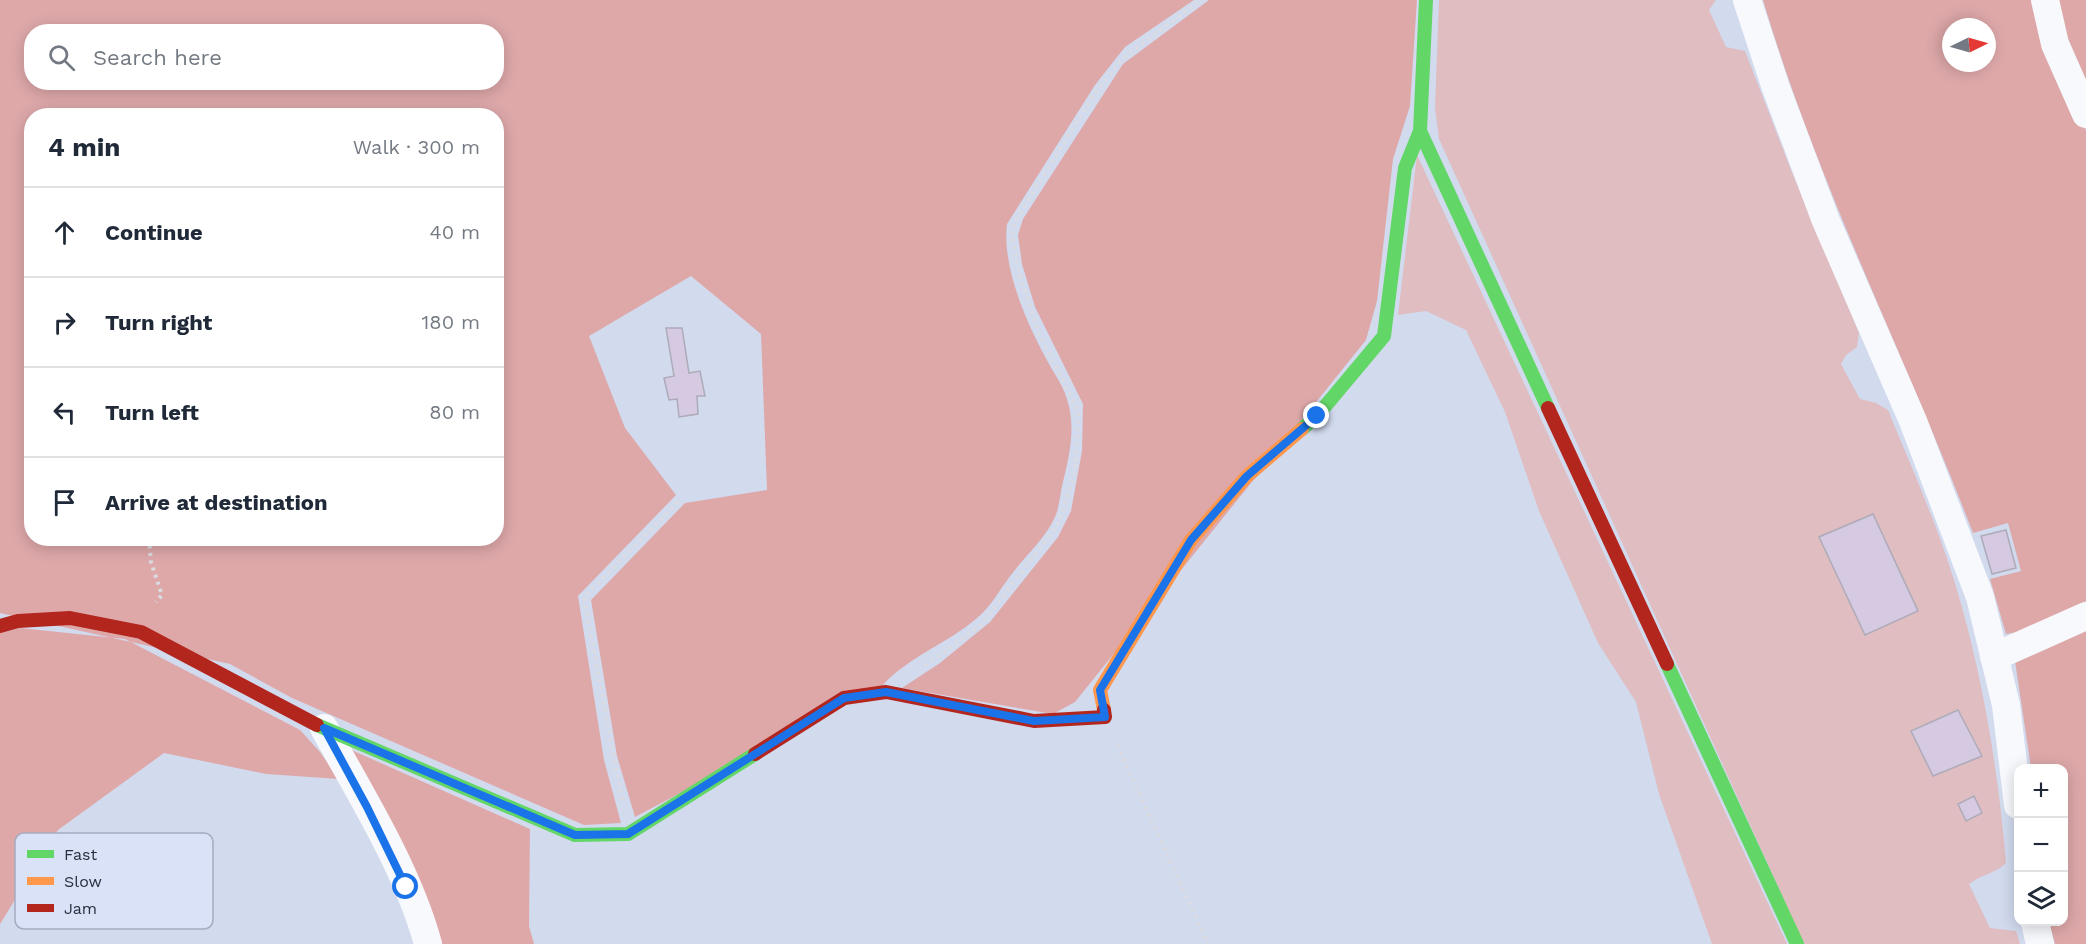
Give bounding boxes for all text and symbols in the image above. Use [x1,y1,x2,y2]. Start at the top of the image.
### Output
north arrow [1942,18,1996,72]
search box [24,24,504,90]
icon: search [45,41,78,74]
text: Search here [93,45,222,70]
text: 4 min [48,132,120,162]
text: Walk · 300 m [353,135,480,159]
icon: ahead [48,216,81,249]
text: Continue [105,220,203,245]
text: 40 m [429,220,480,244]
icon: right [48,306,81,339]
text: Turn right [105,310,212,335]
text: 180 m [422,310,480,334]
icon: left [48,396,81,429]
text: Turn left [105,400,199,425]
text: 80 m [429,400,480,424]
route end [1303,402,1329,428]
icon: arrive [48,486,81,519]
text: Arrive at destination [105,490,328,515]
map controls [2014,764,2068,926]
button: + [2014,764,2068,818]
button: − [2014,818,2068,872]
legend [15,833,213,929]
text: Fast [64,845,97,864]
text: Slow [64,872,102,891]
button: layers [2014,872,2068,926]
route start [392,873,418,899]
text: Jam [64,899,97,918]

